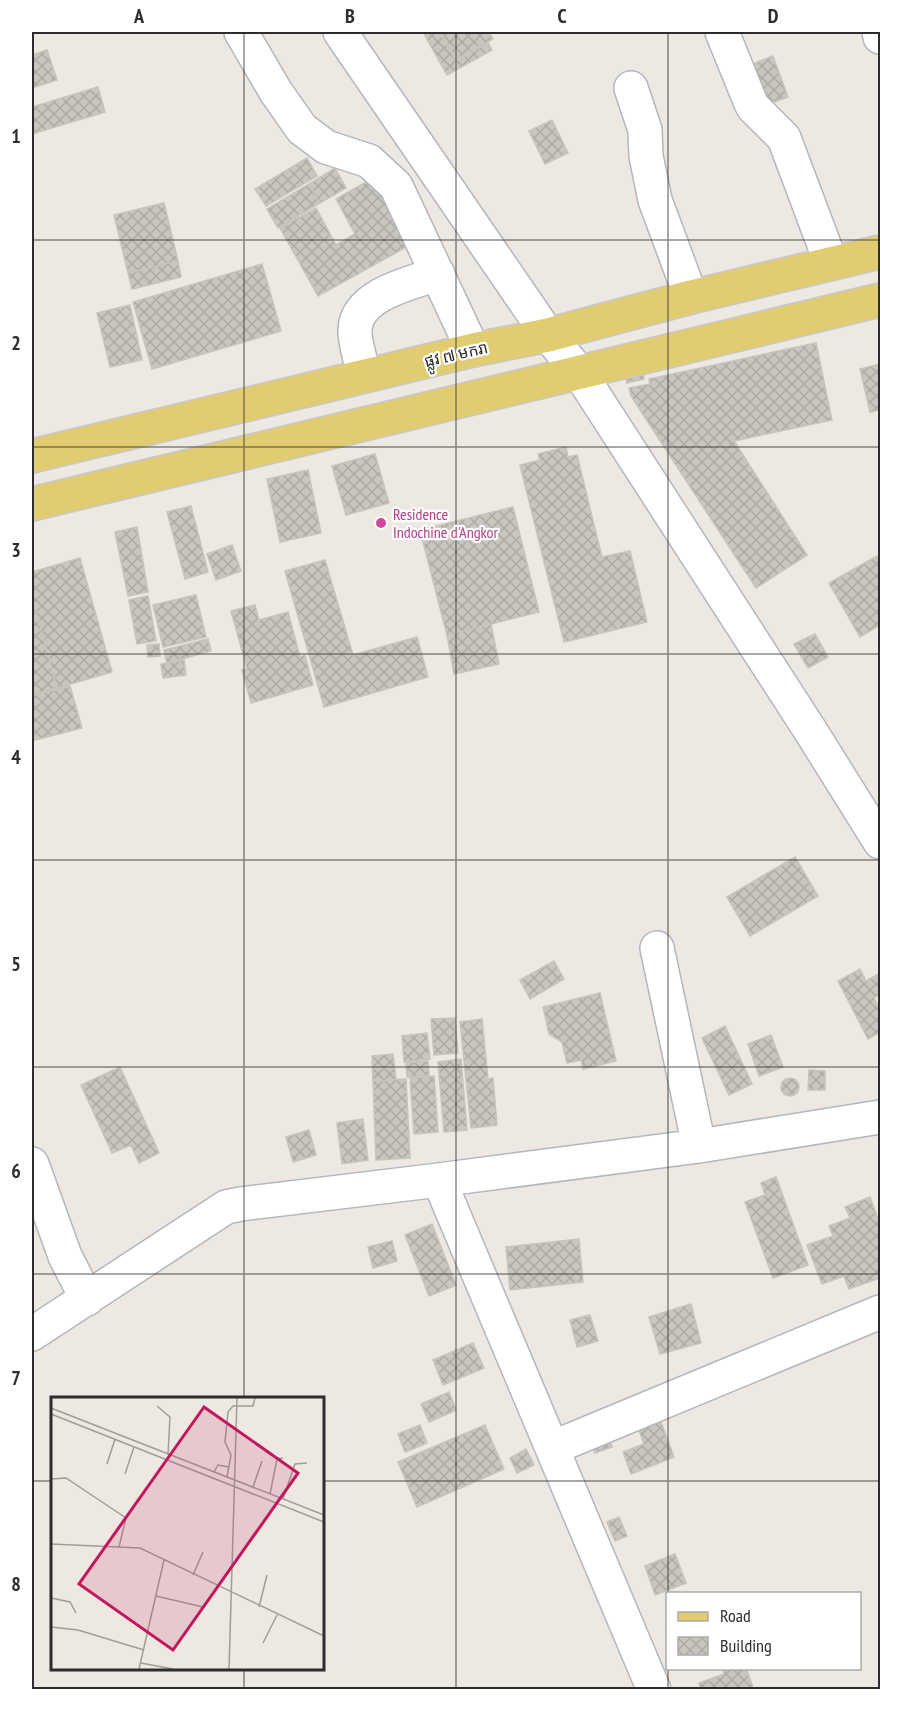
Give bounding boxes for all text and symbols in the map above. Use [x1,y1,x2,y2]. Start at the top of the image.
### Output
text: A [133,3,145,29]
text: B [345,3,355,29]
text: C [557,3,567,29]
text: D [768,3,779,29]
text: 1 [11,123,21,149]
text: 2 [11,330,21,356]
street label: ផ្លូវ ៧ មករា [422,337,491,376]
place label: Residence Indochine d'Angkor [393,504,499,542]
marker: Residence Indochine d'Angkor [374,516,388,530]
text: 3 [11,537,21,563]
text: 4 [11,744,21,770]
text: 5 [11,951,21,977]
text: 6 [11,1158,21,1184]
text: 7 [11,1365,21,1391]
inset map [51,1397,324,1670]
text: 8 [11,1571,21,1597]
legend [666,1592,861,1670]
text: Road [720,1604,751,1627]
text: Building [720,1634,772,1657]

